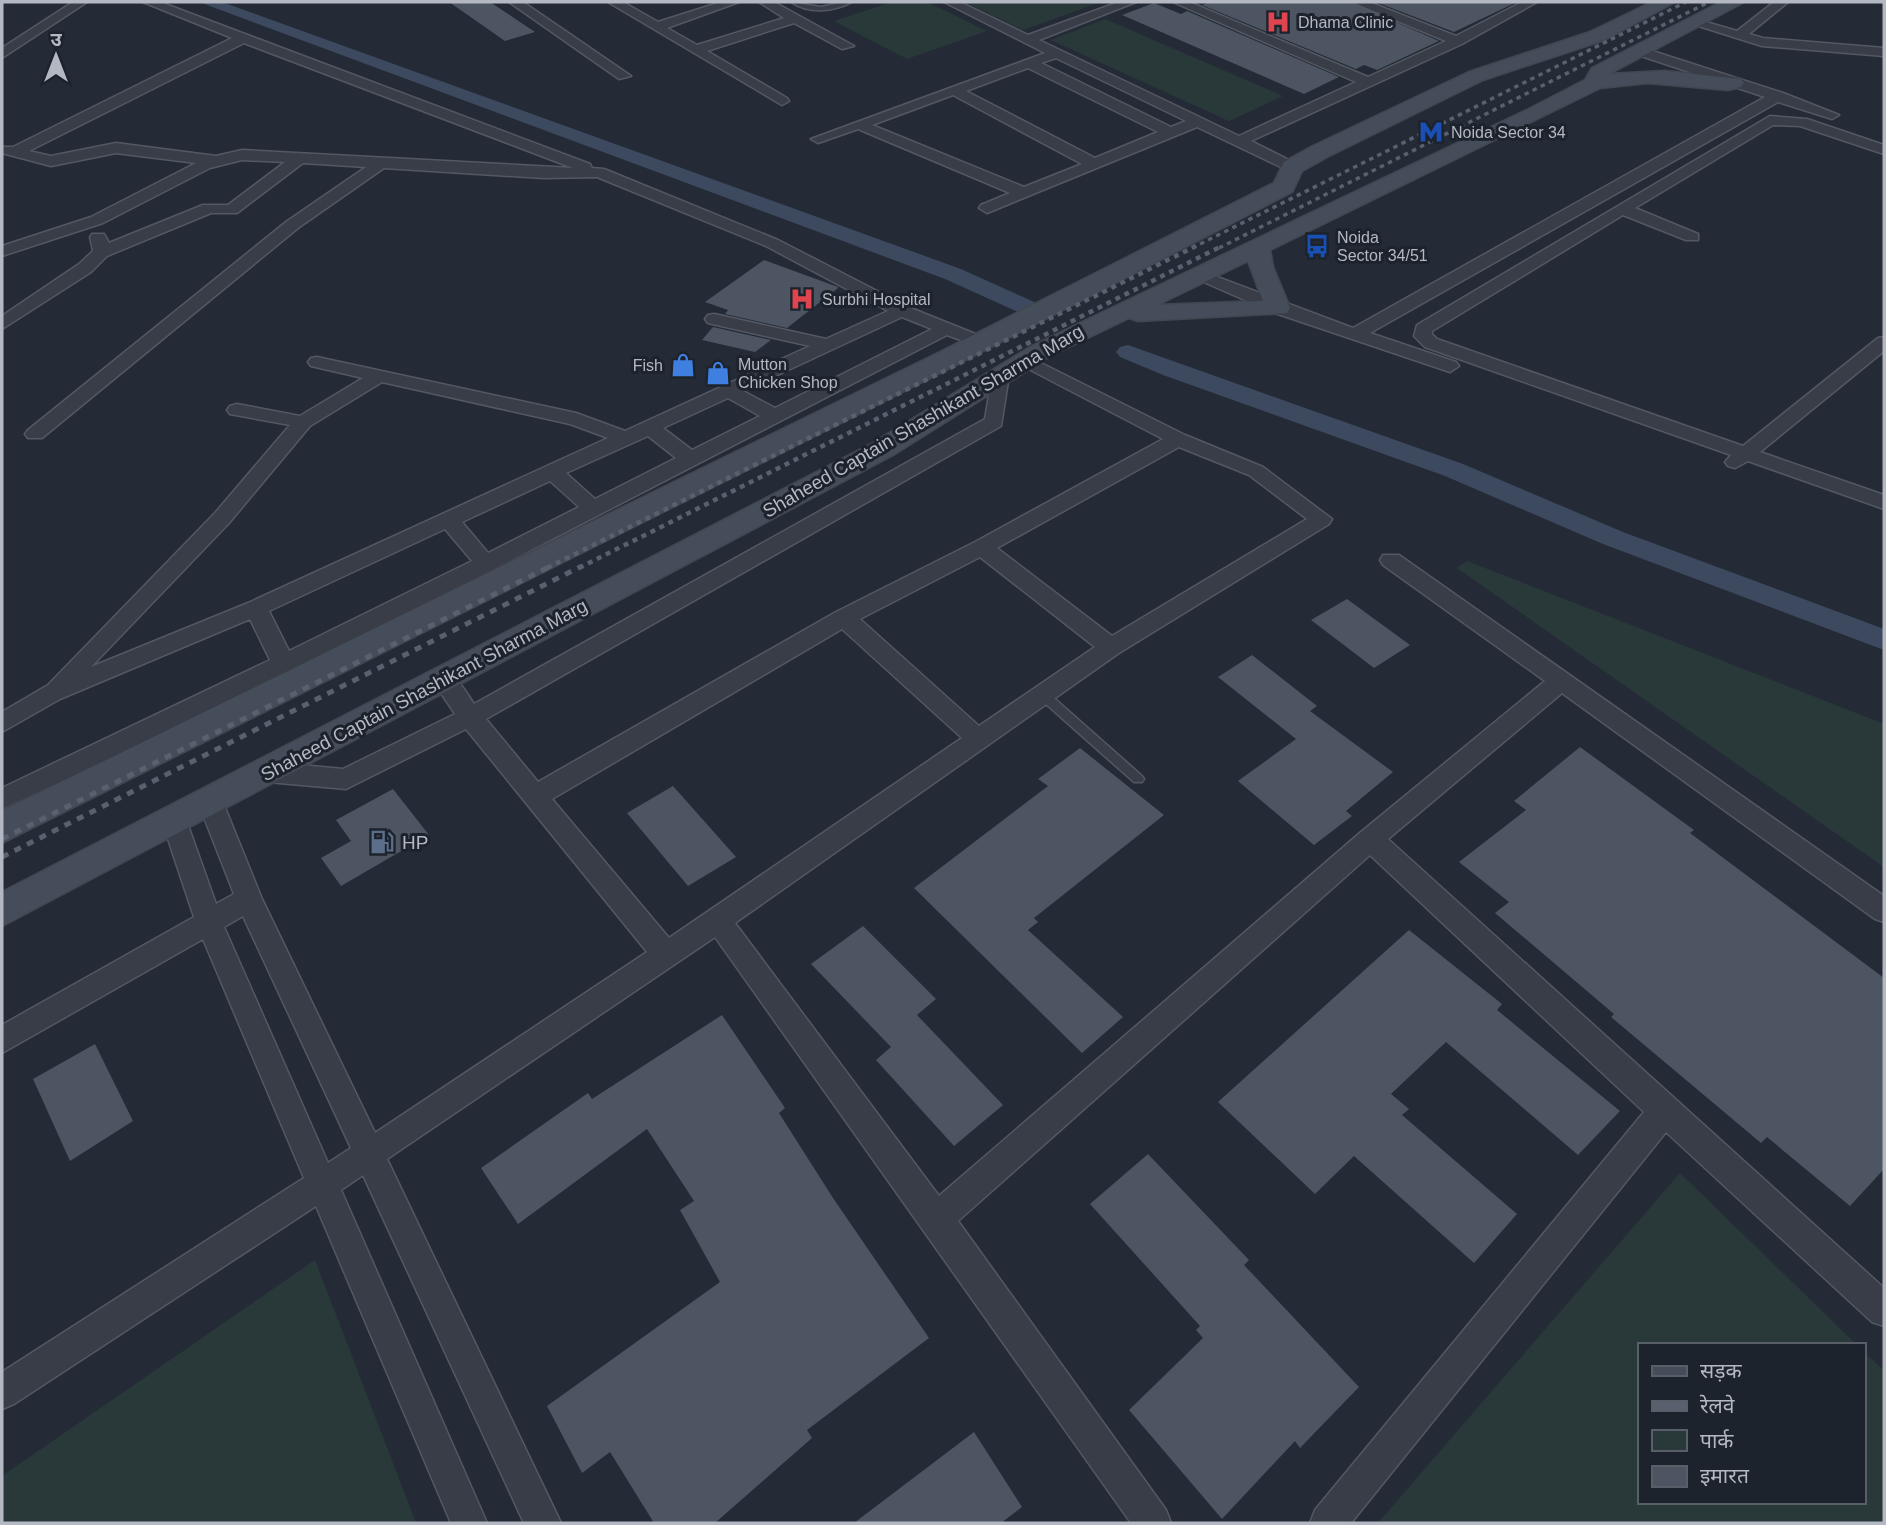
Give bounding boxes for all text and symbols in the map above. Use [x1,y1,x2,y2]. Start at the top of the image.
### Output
hospital icon: Dhama Clinic [1264,8,1292,36]
place label: Dhama Clinic [1298,14,1393,31]
north arrow [21,21,91,91]
text: उ [50,29,62,50]
metro station icon: Noida Sector 34 [1417,118,1445,146]
place label: Noida Sector 34 [1451,124,1566,141]
place label: Noida Sector 34/51 [1337,229,1428,264]
bus stop icon: Noida Sector 34/51 [1303,232,1331,260]
hospital icon: Surbhi Hospital [788,285,816,313]
place label: Surbhi Hospital [822,291,931,308]
street label: Shaheed Captain Shashikant Sharma Marg [759,320,1087,522]
shop icon: Fish [669,351,697,379]
place label: Mutton Chicken Shop [738,356,838,391]
place label: Fish [633,357,663,374]
shop icon: Mutton Chicken Shop [704,359,732,387]
street label: Shaheed Captain Shashikant Sharma Marg [257,595,591,785]
fuel station icon: HP [368,828,396,856]
place label: HP [402,832,428,853]
legend [1638,1343,1865,1504]
text: सड़क [1700,1359,1742,1382]
text: रेलवे [1699,1394,1735,1417]
text: पार्क [1700,1429,1734,1452]
text: इमारत [1700,1464,1750,1487]

